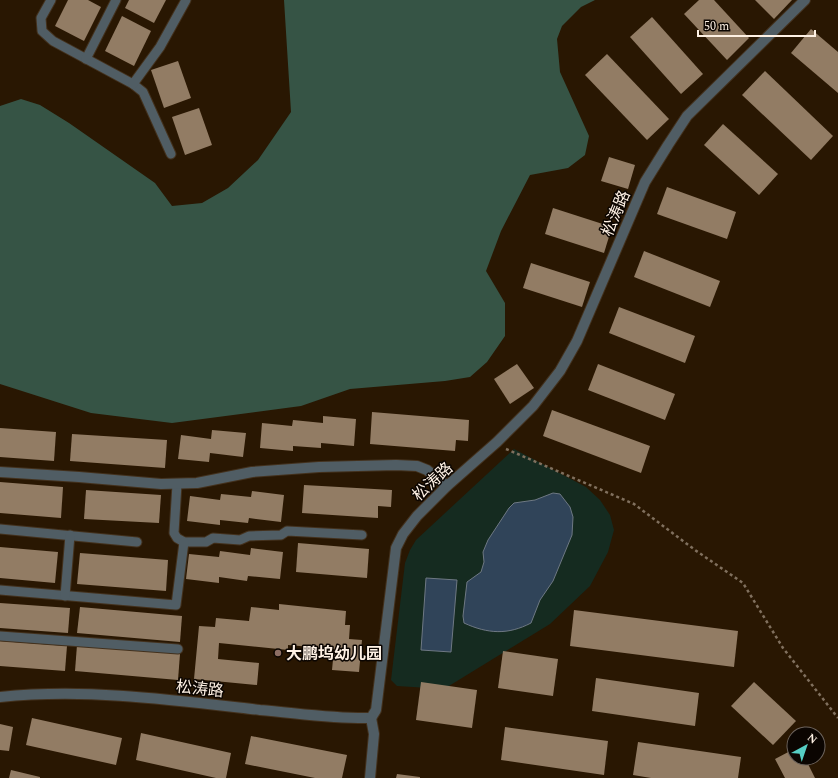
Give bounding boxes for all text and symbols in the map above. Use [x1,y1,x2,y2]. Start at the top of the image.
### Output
scale bar [698,12,815,38]
text: 50 m [704,17,729,36]
street label: 松涛路 [595,187,636,240]
street label: 松涛路 [407,457,458,507]
place label: 大鹏坞幼儿园 [286,642,382,666]
marker: 大鹏坞幼儿园 [273,648,283,658]
street label: 松涛路 [175,675,225,703]
north arrow [786,726,826,766]
text: N [803,729,821,748]

